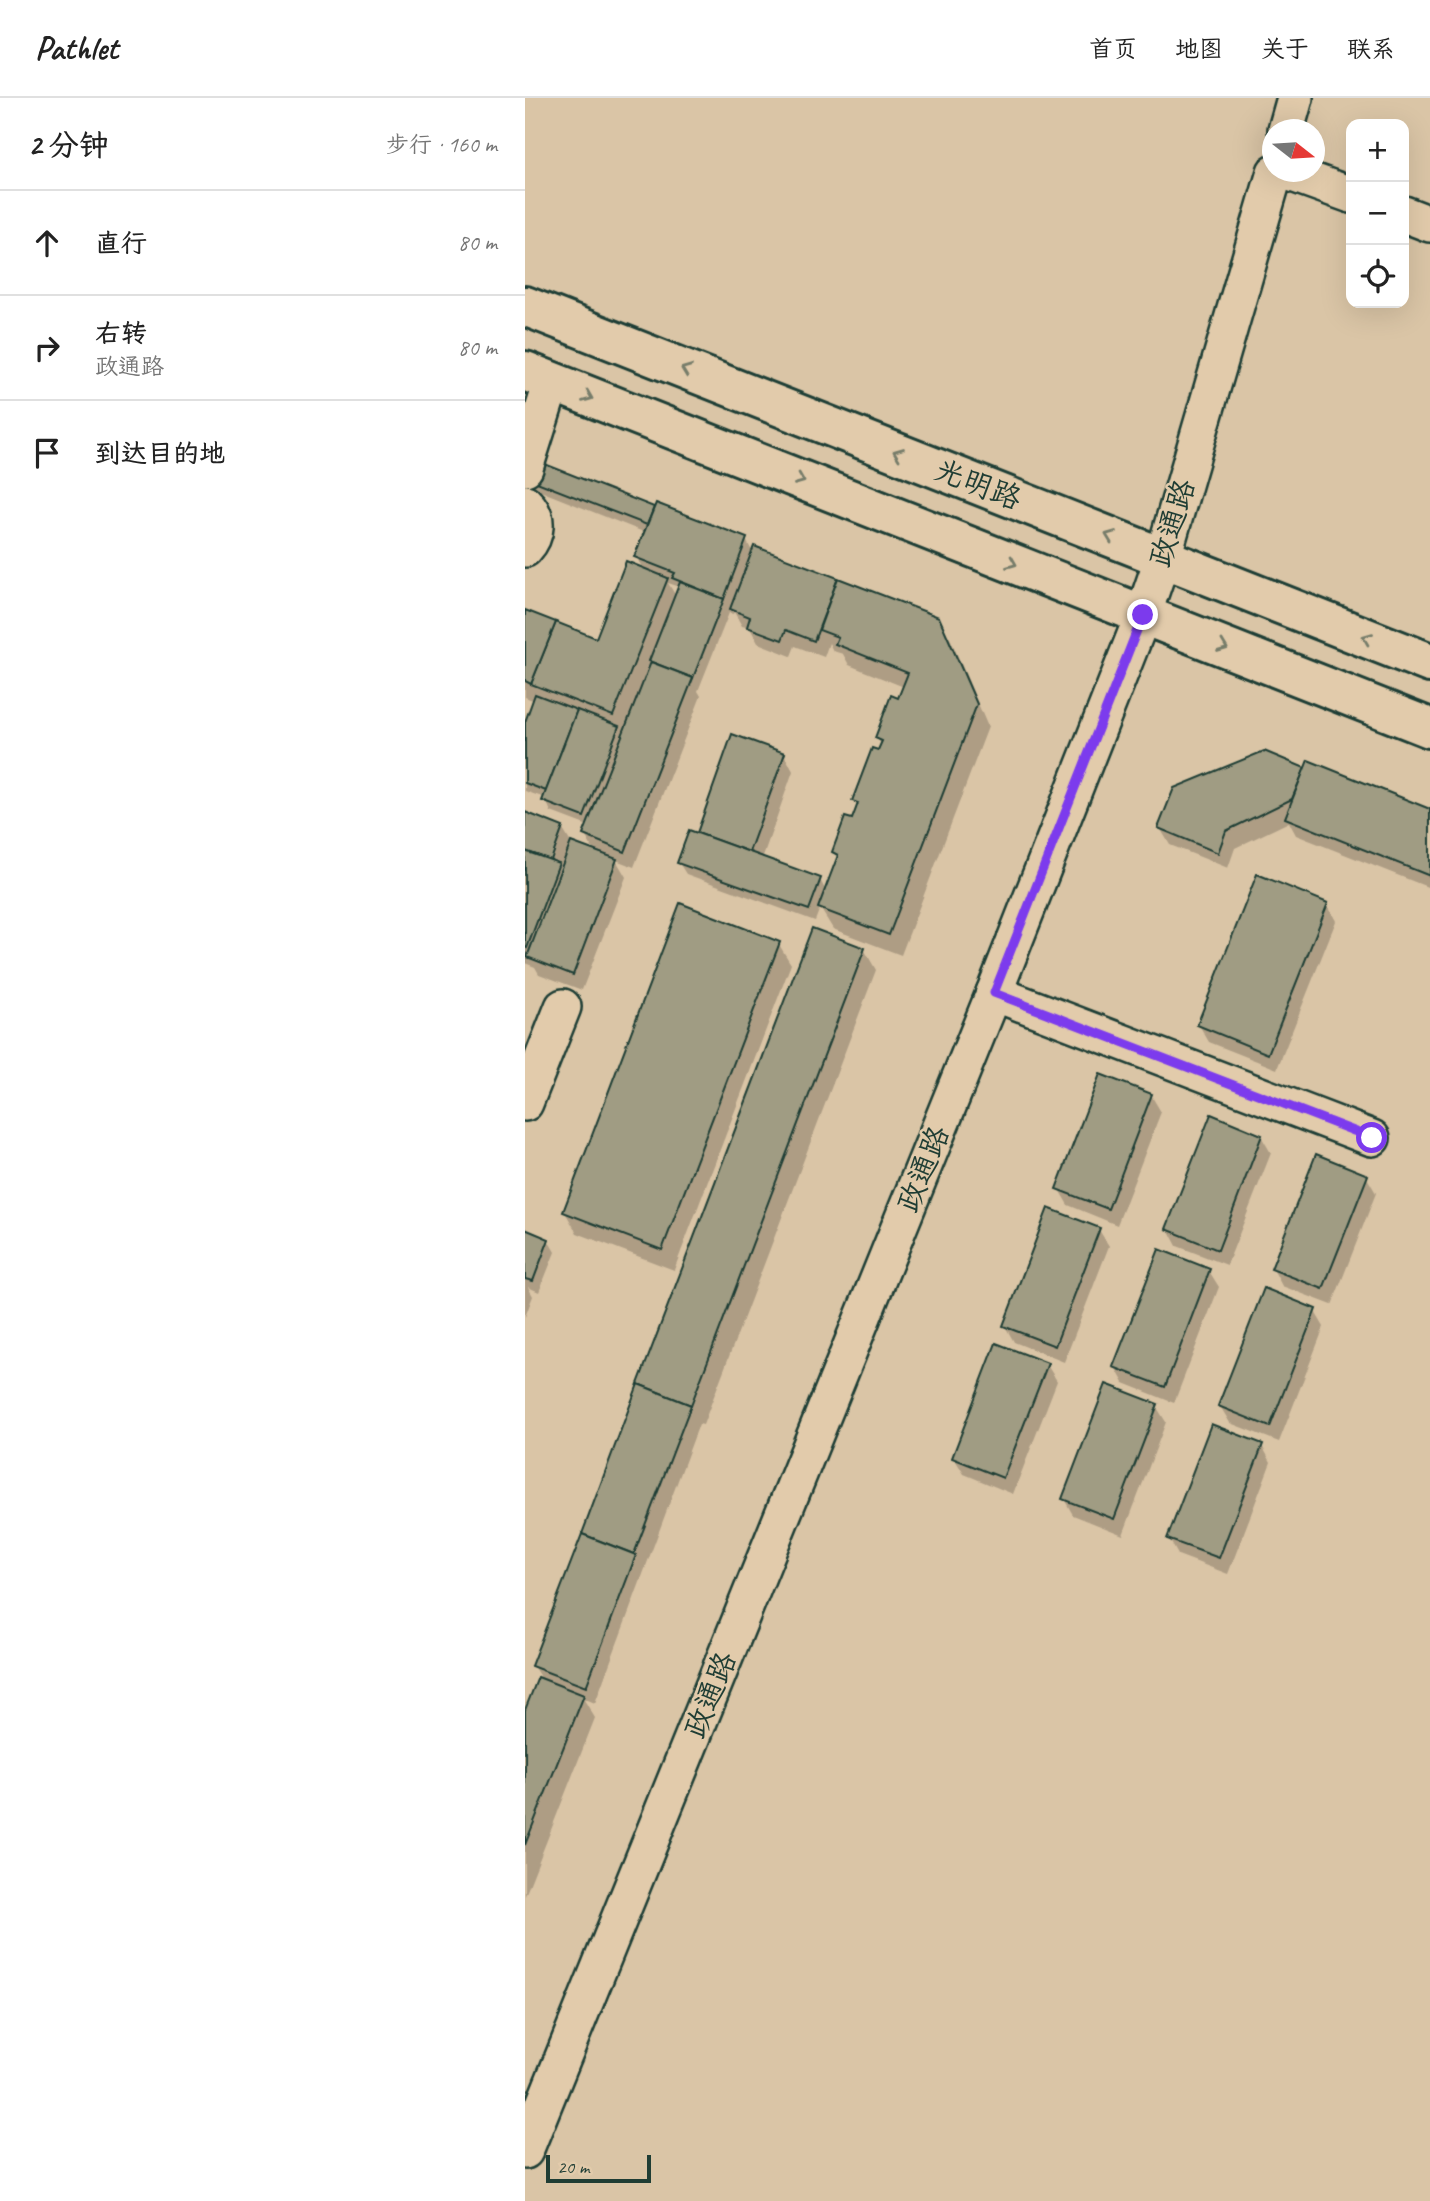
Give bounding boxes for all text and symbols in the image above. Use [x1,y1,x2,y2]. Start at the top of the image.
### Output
text: Pathlet [35,27,118,69]
text: 首页 [1089,34,1137,64]
text: 地图 [1175,34,1223,64]
text: 关于 [1261,34,1309,64]
text: 联系 [1347,34,1395,64]
north arrow [1262,119,1325,182]
map controls [1346,119,1409,308]
button: + [1346,119,1409,182]
text: 2 分钟 [28,126,109,164]
text: 步行 · 160 m [386,130,497,159]
button: − [1346,182,1409,245]
icon: ahead [28,224,66,262]
text: 直行 [95,227,147,260]
text: 80 m [458,228,497,257]
button: locate [1346,245,1409,308]
text: 右转 [95,317,147,350]
icon: right [28,329,66,367]
text: 80 m [458,333,497,362]
text: 政通路 [95,352,164,381]
one-way arrow [681,364,693,378]
one-way arrow [582,388,594,402]
icon: arrive [28,434,66,472]
text: 到达目的地 [95,437,225,470]
one-way arrow [892,447,904,461]
street label: 光明路 [929,450,1027,518]
one-way arrow [793,472,805,486]
street label: 政通路 [1141,474,1203,572]
one-way arrow [1104,530,1116,544]
one-way arrow [1005,555,1017,569]
route end [1127,599,1158,630]
one-way arrow [1361,632,1373,646]
one-way arrow [1217,638,1229,652]
street label: 政通路 [889,1120,957,1218]
route start [1356,1122,1387,1153]
street label: 政通路 [676,1646,744,1744]
scale bar [546,2152,651,2184]
text: 20 m [557,2155,589,2179]

